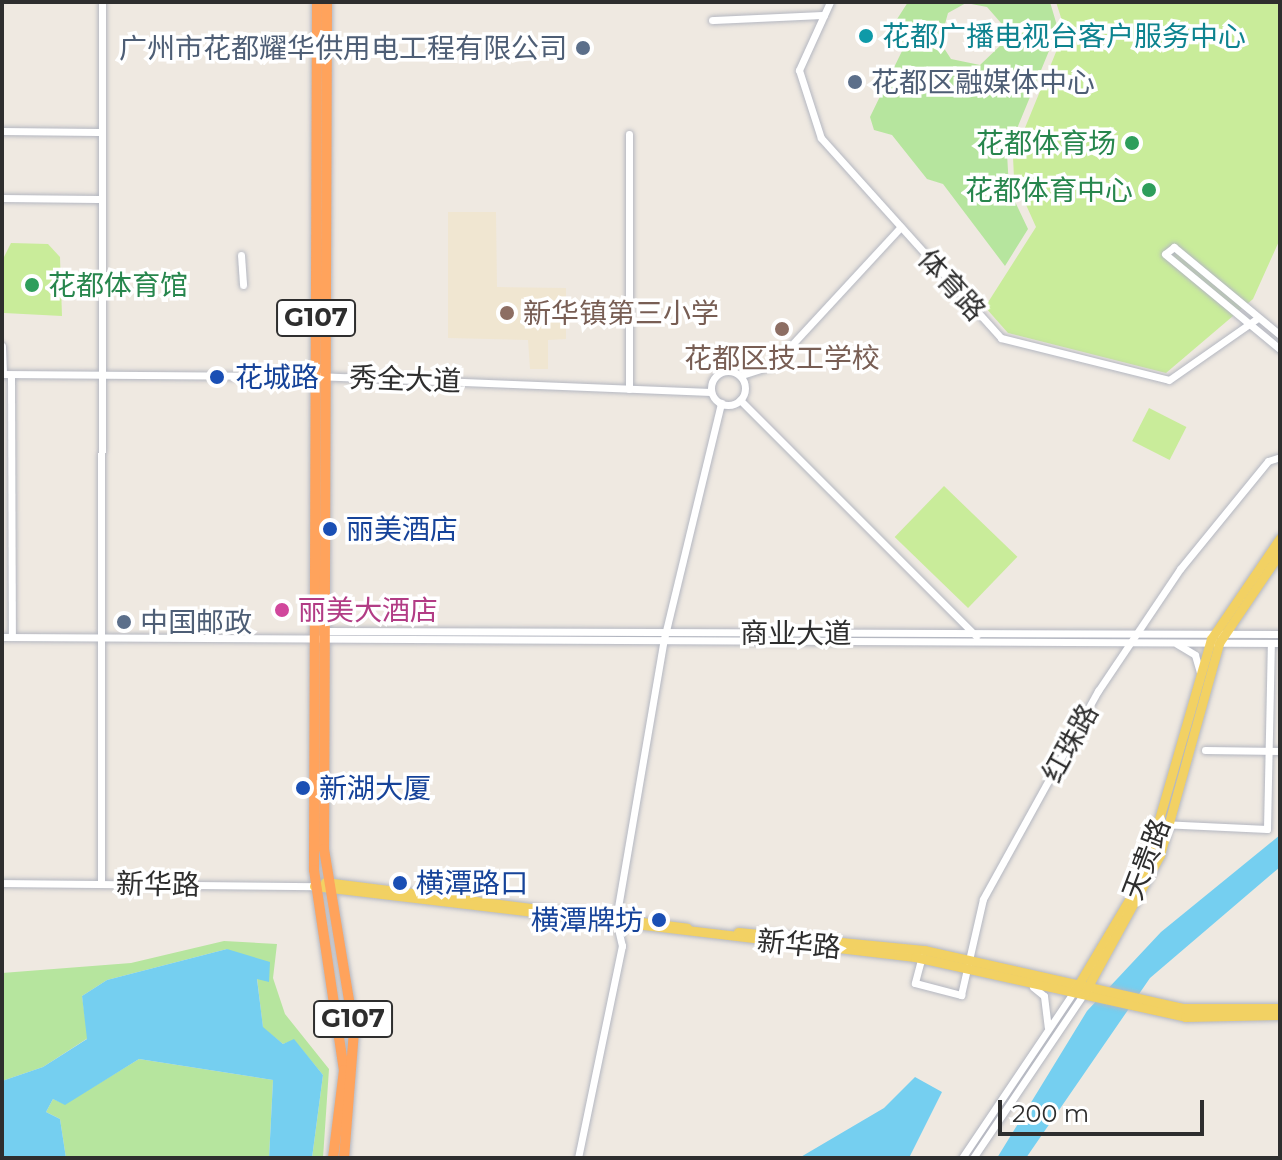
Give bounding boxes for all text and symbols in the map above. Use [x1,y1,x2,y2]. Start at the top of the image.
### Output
place label: 花都广播电视台客户服务中心 [882,19,1246,53]
marker: 花都广播电视台客户服务中心 [857,27,875,45]
place label: 广州市花都耀华供用电工程有限公司 [119,31,567,65]
marker: 广州市花都耀华供用电工程有限公司 [574,39,592,57]
place label: 花都区融媒体中心 [871,65,1095,99]
marker: 花都区融媒体中心 [846,73,864,91]
place label: 花都体育场 [976,126,1116,160]
marker: 花都体育场 [1123,134,1141,152]
place label: 花都体育中心 [965,173,1133,207]
marker: 花都体育中心 [1140,181,1158,199]
street label: 体育路 [911,243,993,327]
place label: 花都体育馆 [48,268,188,302]
marker: 花都体育馆 [23,276,41,294]
road number: G107 [276,296,356,340]
place label: 新华镇第三小学 [523,296,719,330]
marker: 新华镇第三小学 [498,304,516,322]
marker: 花都区技工学校 [773,320,791,338]
place label: 花都区技工学校 [684,341,880,375]
place label: 花城路 [235,360,319,394]
street label: 秀全大道 [348,360,462,398]
marker: 花城路 [206,366,228,388]
place label: 丽美酒店 [346,512,458,546]
marker: 丽美酒店 [321,520,339,538]
place label: 丽美大酒店 [298,593,438,627]
marker: 丽美大酒店 [273,601,291,619]
place label: 中国邮政 [140,605,252,639]
marker: 中国邮政 [115,613,133,631]
street label: 商业大道 [740,616,852,650]
street label: 红珠路 [1035,698,1105,788]
place label: 新湖大厦 [319,771,431,805]
marker: 新湖大厦 [294,779,312,797]
street label: 天贵路 [1115,814,1177,904]
street label: 新华路 [116,866,200,902]
place label: 横潭路口 [416,866,528,900]
marker: 横潭路口 [391,874,409,892]
place label: 横潭牌坊 [531,903,643,937]
marker: 横潭牌坊 [650,911,668,929]
street label: 新华路 [756,924,842,964]
road number: G107 [313,997,393,1041]
scale bar [1002,1084,1208,1134]
text: 200 m [1012,1099,1089,1128]

